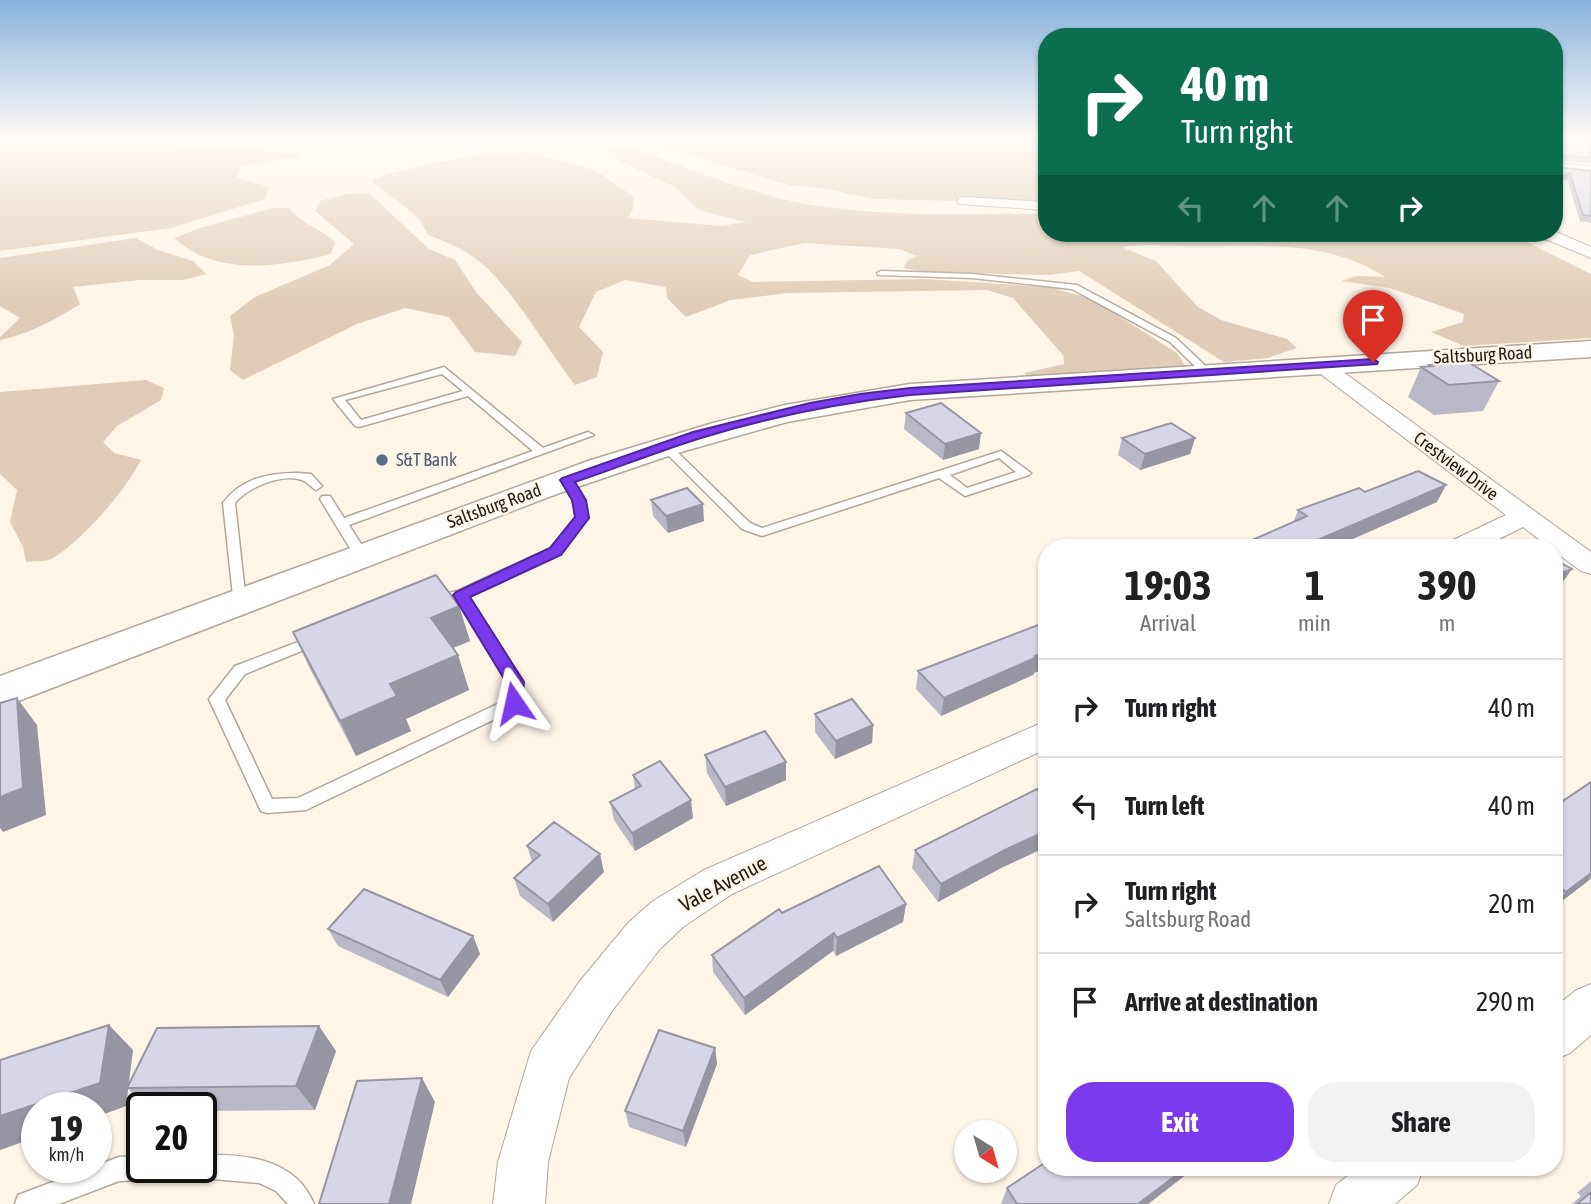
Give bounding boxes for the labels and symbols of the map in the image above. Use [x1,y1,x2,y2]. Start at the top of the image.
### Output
pin [1343,290,1403,362]
street label: Saltsburg Road [1433,341,1533,368]
street label: Crestview Drive [1410,427,1503,504]
place label: S&T Bank [396,449,457,470]
marker: S&T Bank [374,452,390,468]
street label: Saltsburg Road [444,479,544,532]
position arrow [477,666,551,740]
street label: Vale Avenue [675,850,770,916]
speed limit sign: 20 [126,1092,217,1183]
north arrow [954,1120,1017,1183]

